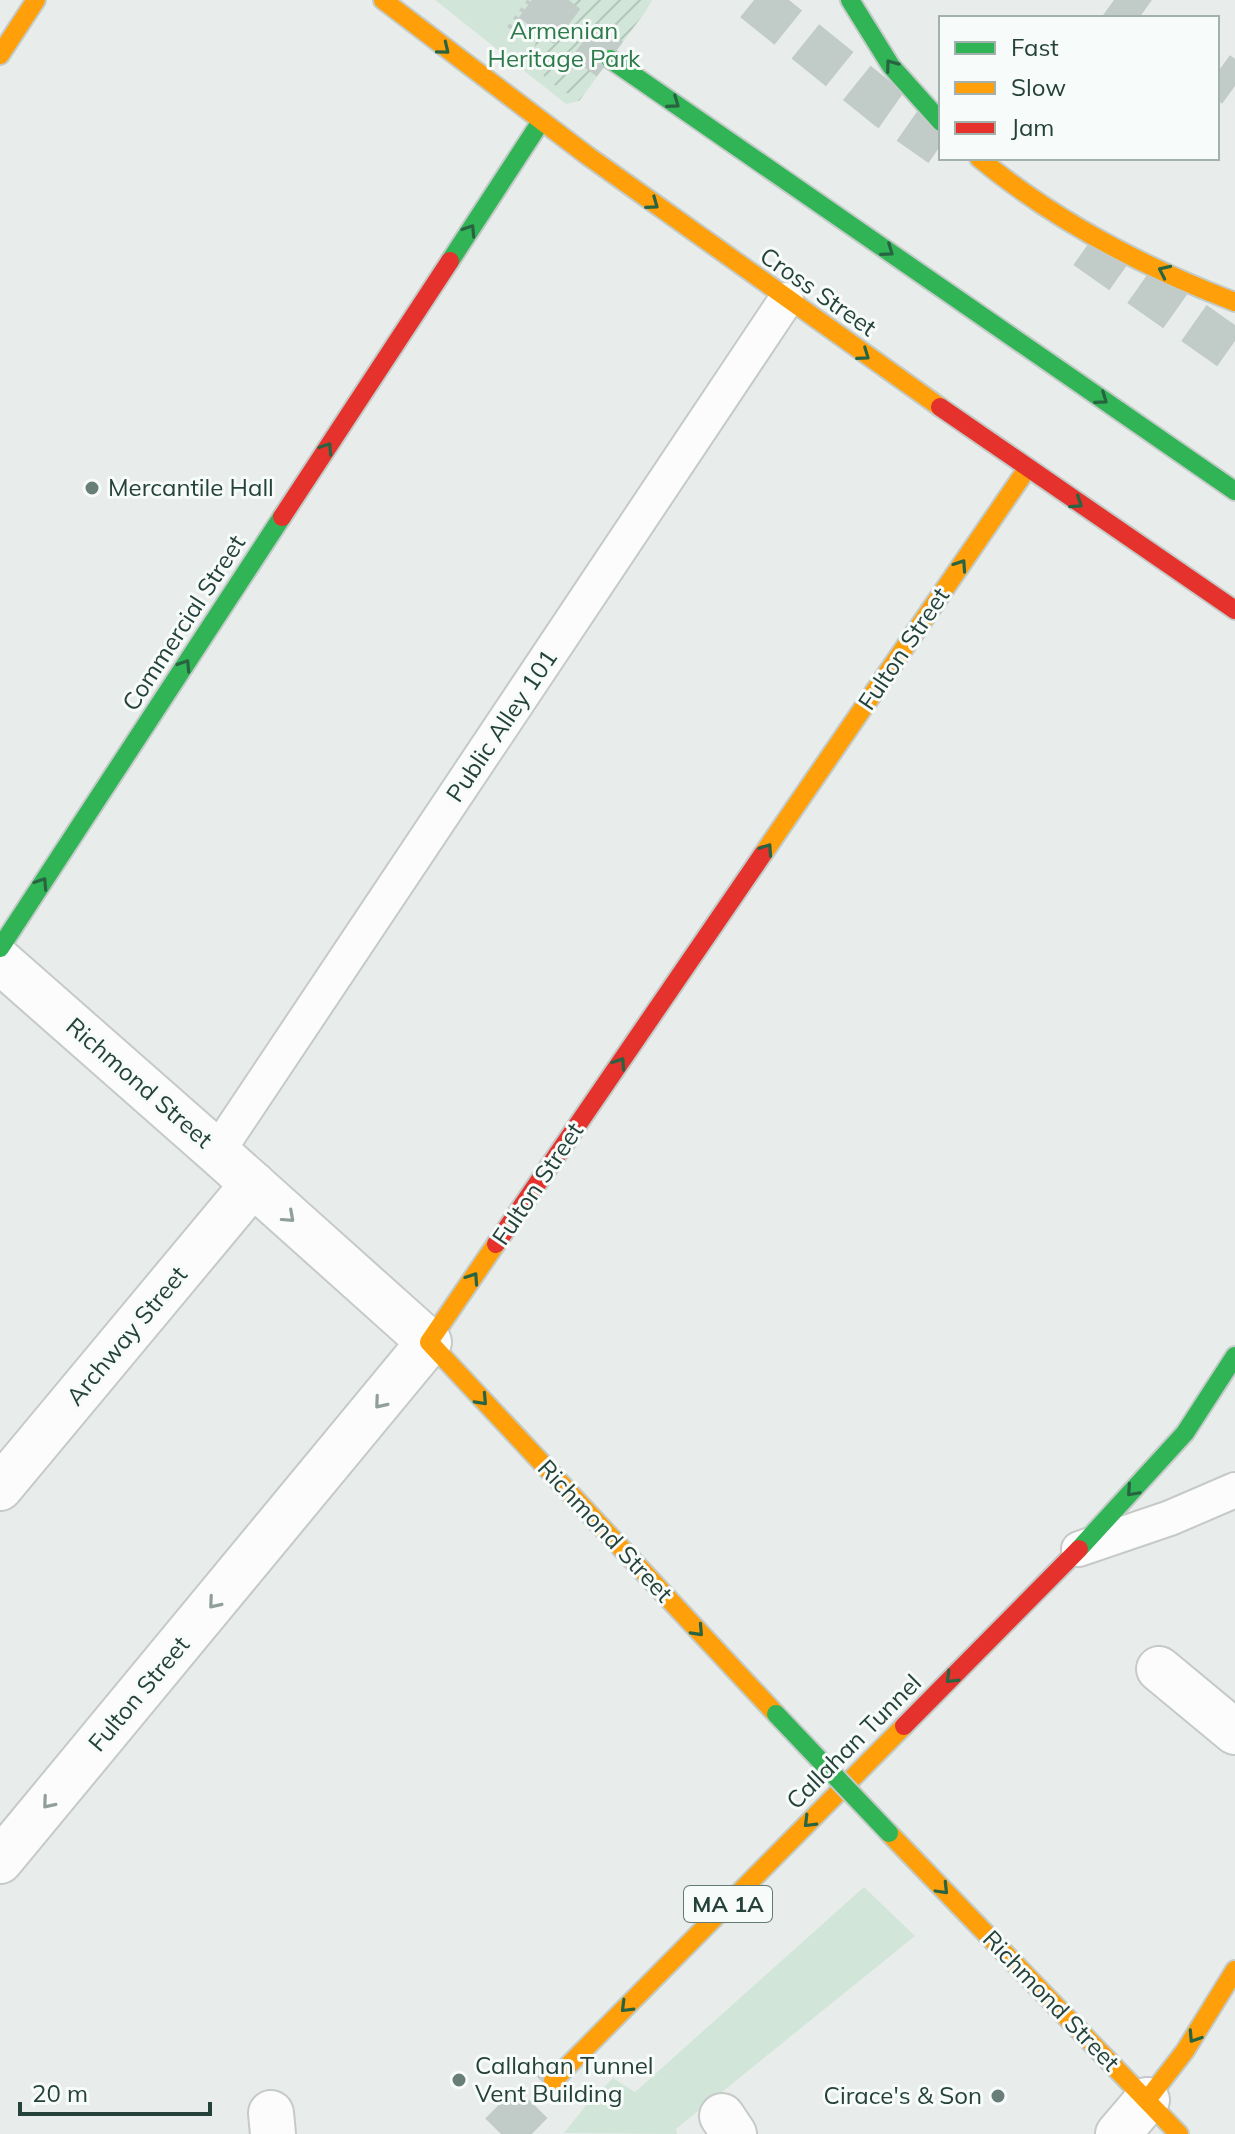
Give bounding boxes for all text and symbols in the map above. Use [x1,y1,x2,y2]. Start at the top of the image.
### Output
park label: Armenian Heritage Park [488,15,641,73]
legend [939,16,1219,160]
text: Fast [1011,32,1059,62]
one-way arrow [435,39,449,54]
one-way arrow [886,59,901,73]
text: Slow [1011,72,1066,102]
one-way arrow [666,93,680,108]
text: Jam [1011,112,1054,142]
one-way arrow [644,194,658,208]
one-way arrow [460,225,475,239]
street label: Cross Street [755,240,883,342]
one-way arrow [880,241,894,256]
one-way arrow [1157,265,1172,281]
one-way arrow [856,345,870,360]
one-way arrow [1093,389,1107,404]
one-way arrow [318,442,333,457]
place label: Mercantile Hall [108,472,274,502]
marker: Mercantile Hall [83,479,101,497]
one-way arrow [1069,494,1083,509]
street label: Commercial Street [115,529,251,716]
one-way arrow [952,559,967,574]
street label: Fulton Street [851,581,955,715]
street label: Public Alley 101 [439,643,563,807]
one-way arrow [175,660,190,674]
one-way arrow [757,843,772,857]
one-way arrow [33,877,48,892]
street label: Richmond Street [60,1011,219,1154]
one-way arrow [610,1058,625,1072]
street label: Fulton Street [485,1116,589,1250]
one-way arrow [280,1207,295,1222]
street label: Archway Street [59,1260,193,1411]
one-way arrow [463,1272,478,1286]
one-way arrow [473,1390,487,1405]
one-way arrow [375,1393,390,1408]
street label: Richmond Street [532,1453,679,1608]
one-way arrow [1128,1482,1142,1497]
one-way arrow [209,1594,224,1608]
one-way arrow [688,1621,702,1636]
street label: Fulton Street [81,1630,195,1757]
street label: Callahan Tunnel [780,1668,927,1815]
one-way arrow [946,1669,961,1683]
one-way arrow [43,1794,58,1808]
one-way arrow [804,1813,818,1827]
one-way arrow [934,1880,948,1894]
road number: MA 1A [684,1886,772,1922]
street label: Richmond Street [977,1924,1126,2077]
one-way arrow [621,1998,635,2012]
one-way arrow [1189,2028,1204,2042]
place label: Callahan Tunnel Vent Building [475,2050,654,2108]
scale bar [20,2066,210,2116]
marker: Callahan Tunnel Vent Building [450,2071,468,2089]
text: 20 m [32,2078,88,2108]
place label: Cirace's & Son [824,2080,982,2110]
marker: Cirace's & Son [989,2087,1007,2105]

